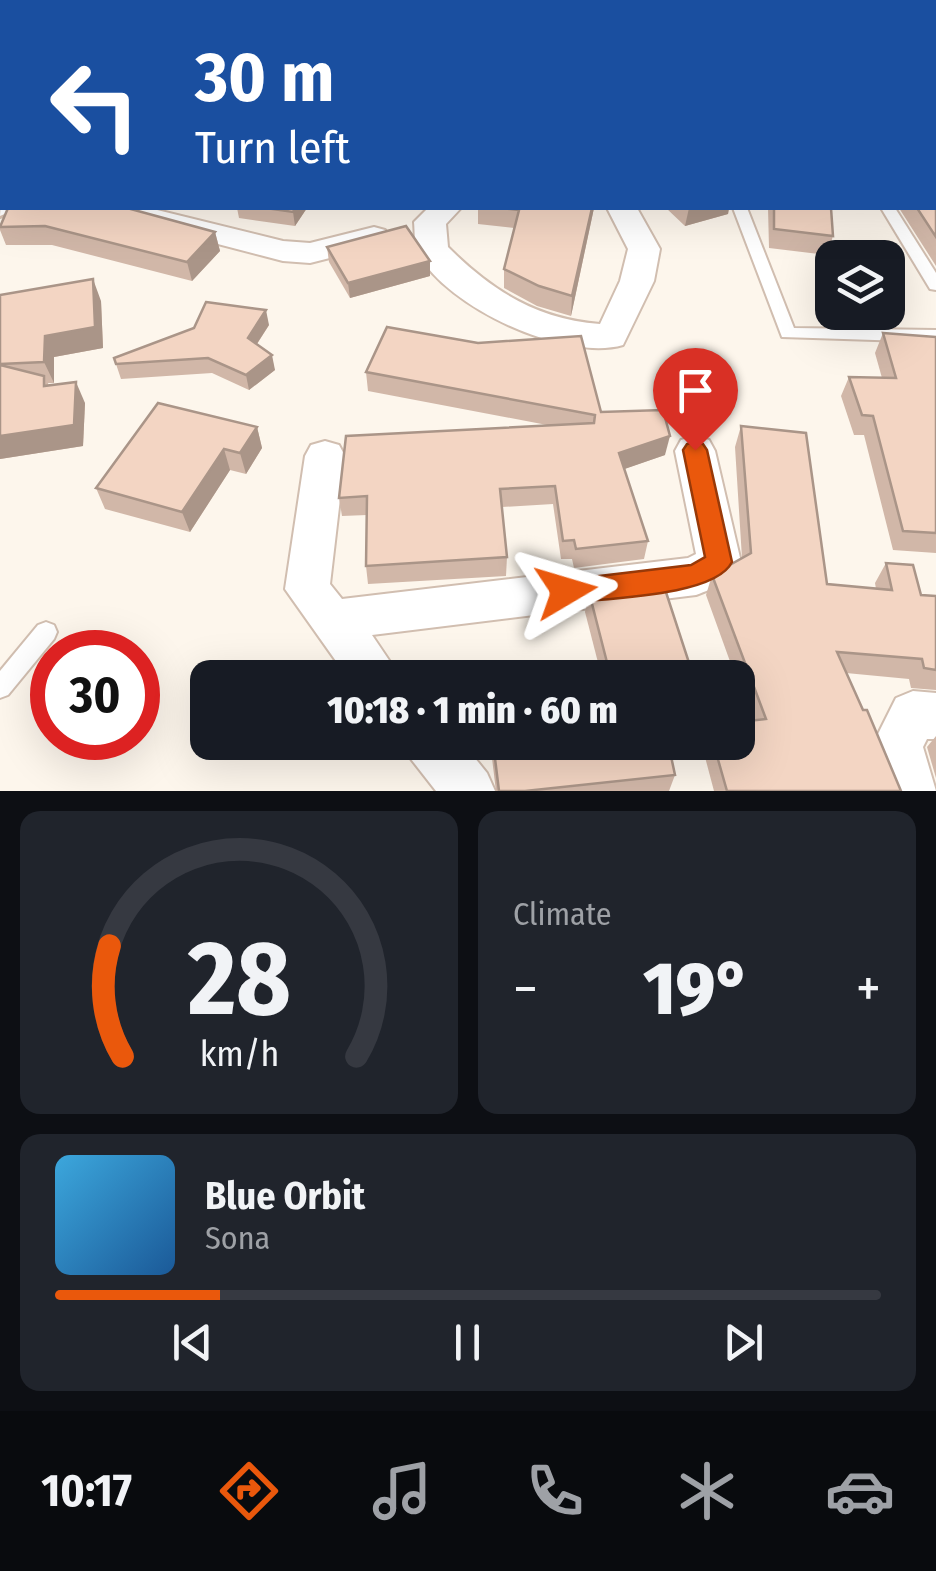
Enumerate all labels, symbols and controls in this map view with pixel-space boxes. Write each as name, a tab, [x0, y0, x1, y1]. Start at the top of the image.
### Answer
text: 30 m	[195, 36, 334, 120]
icon: left	[30, 40, 160, 170]
text: Turn left	[195, 121, 350, 175]
map controls	[815, 240, 905, 330]
button: layers	[815, 240, 905, 330]
pin	[653, 348, 738, 451]
icon: arrive	[668, 363, 723, 418]
position arrow	[514, 539, 618, 643]
speed limit sign: 30	[30, 630, 160, 760]
text: 10:18 · 1 min · 60 m	[327, 687, 618, 733]
text: Climate	[513, 895, 612, 933]
text: 28	[186, 917, 291, 1042]
text: 19°	[643, 944, 750, 1034]
text: −	[513, 956, 538, 1022]
text: +	[856, 956, 881, 1022]
text: km/h	[199, 1033, 279, 1075]
text: Blue Orbit	[205, 1173, 365, 1219]
text: Sona	[205, 1219, 270, 1257]
icon: previous	[165, 1315, 220, 1370]
icon: pause	[440, 1315, 495, 1370]
icon: next	[716, 1315, 771, 1370]
icon: directions	[214, 1456, 284, 1526]
icon: music	[367, 1456, 437, 1526]
icon: phone	[520, 1456, 590, 1526]
icon: climate	[672, 1456, 742, 1526]
icon: car	[825, 1456, 895, 1526]
text: 10:17	[41, 1464, 132, 1518]

